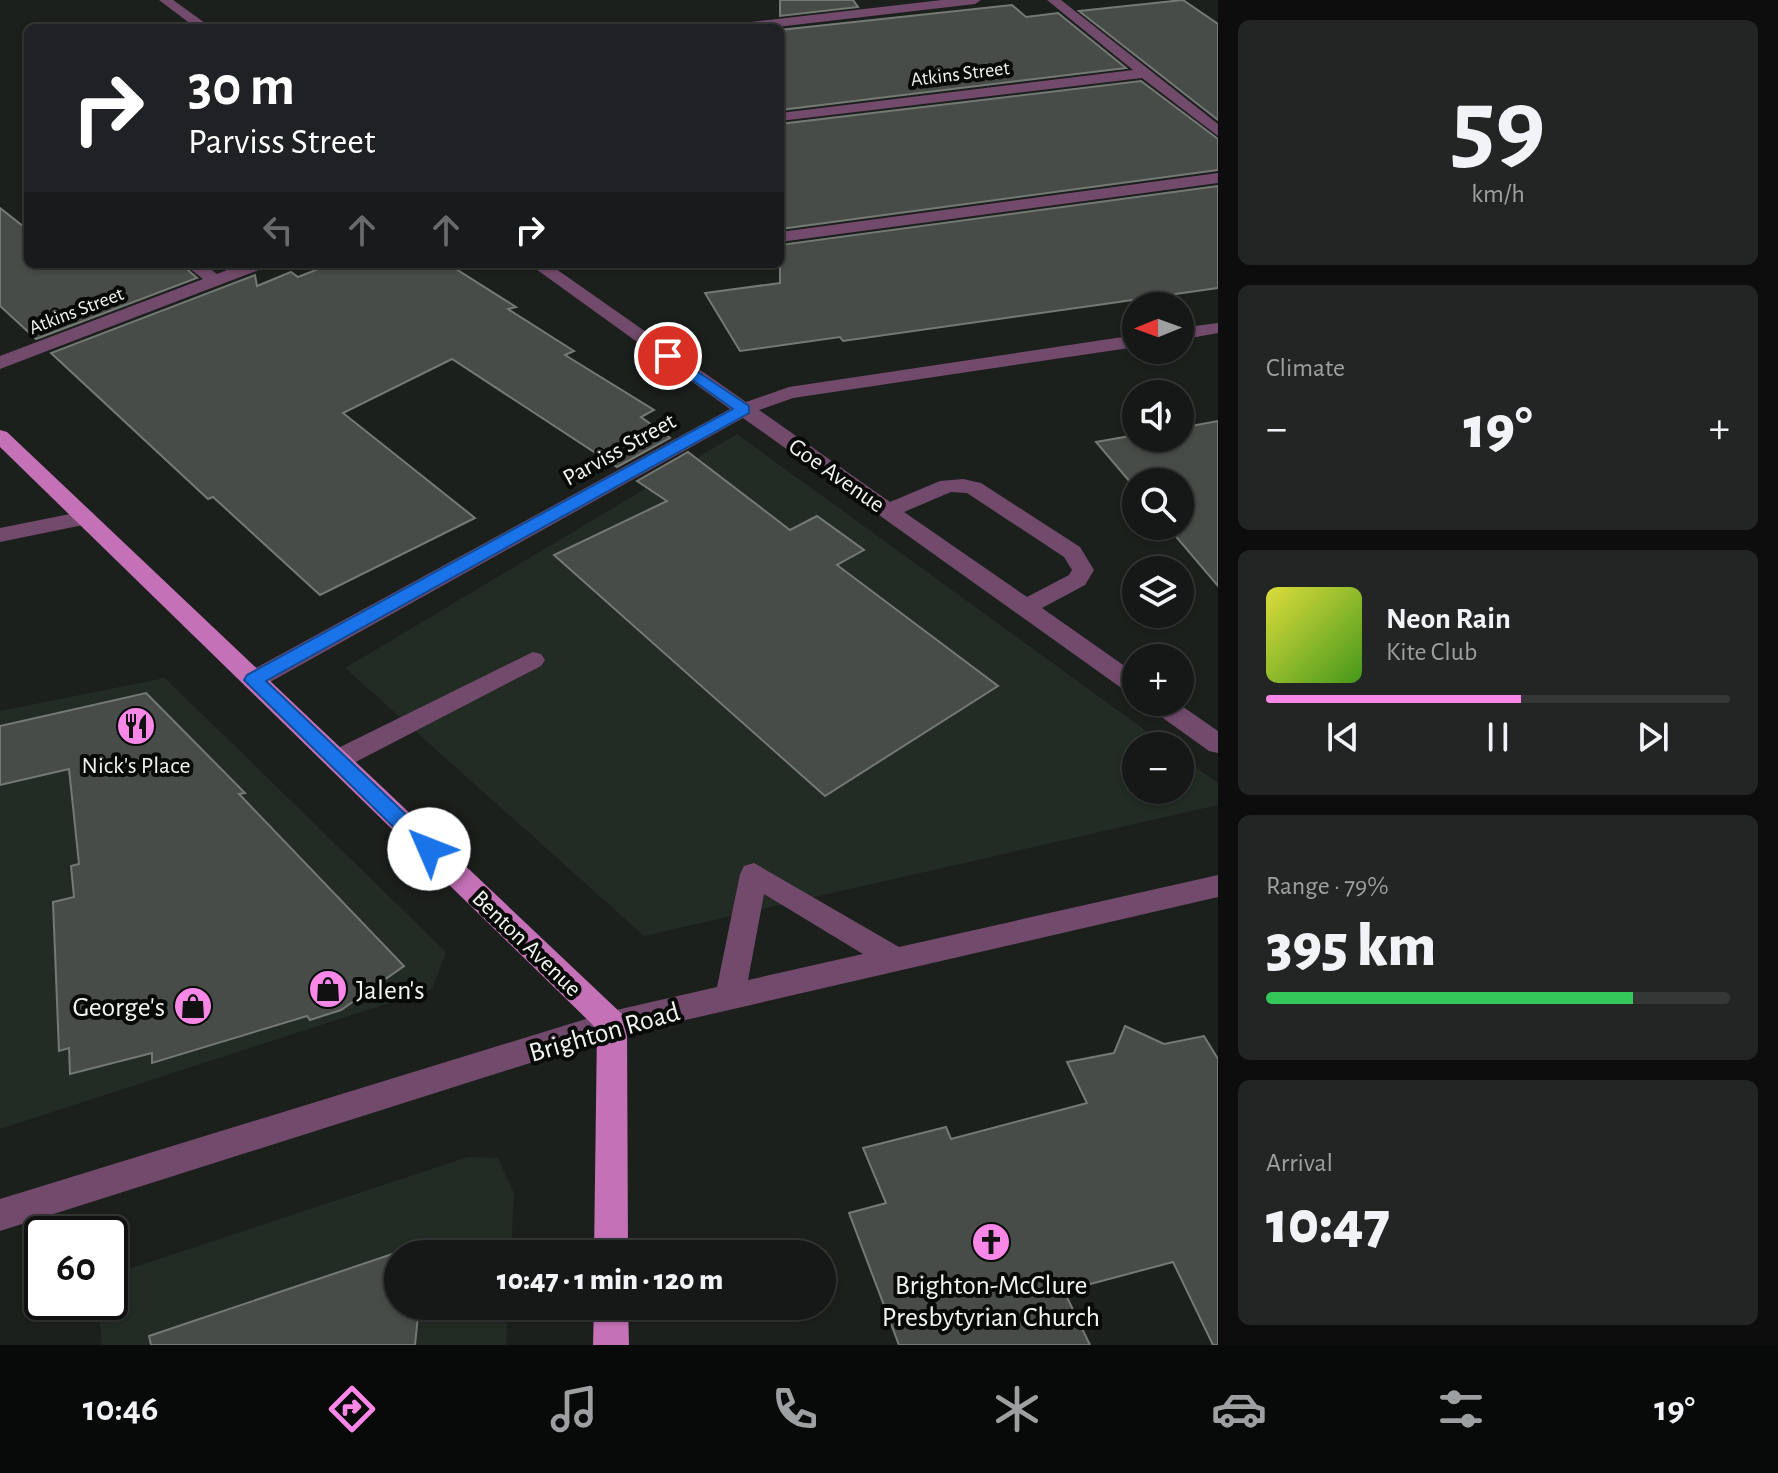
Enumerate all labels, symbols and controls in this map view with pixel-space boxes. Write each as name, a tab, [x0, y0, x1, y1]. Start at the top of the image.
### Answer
icon: right	[56, 56, 160, 160]
street label: Atkins Street	[909, 58, 1011, 90]
text: 30 m	[188, 59, 295, 115]
text: 59	[1450, 75, 1546, 179]
text: Parviss Street	[188, 124, 375, 160]
text: km/h	[1471, 181, 1525, 207]
icon: left	[256, 208, 300, 252]
icon: ahead	[340, 208, 384, 252]
icon: ahead	[424, 208, 468, 252]
icon: right	[508, 208, 552, 252]
street label: Atkins Street	[26, 284, 127, 338]
north arrow	[1122, 292, 1194, 364]
map controls	[1122, 292, 1194, 804]
pin	[634, 322, 702, 390]
icon: arrive	[646, 334, 690, 378]
text: Climate	[1266, 355, 1345, 381]
button: sound	[1122, 380, 1194, 452]
text: 19°	[1464, 399, 1532, 459]
text: −	[1266, 407, 1287, 451]
text: +	[1709, 407, 1730, 451]
street label: Parviss Street	[559, 409, 680, 491]
street label: Goe Avenue	[784, 434, 889, 517]
button: search	[1122, 468, 1194, 540]
button: layers	[1122, 556, 1194, 628]
text: Neon Rain	[1386, 604, 1511, 634]
text: Kite Club	[1386, 639, 1477, 665]
button: +	[1122, 644, 1194, 716]
restaurant icon: Nick's Place	[115, 705, 157, 747]
icon: previous	[1321, 715, 1365, 759]
icon: pause	[1476, 715, 1520, 759]
icon: next	[1631, 715, 1675, 759]
button: −	[1122, 732, 1194, 804]
place label: Nick's Place	[82, 754, 190, 778]
position arrow	[387, 807, 471, 891]
text: Range · 79%	[1266, 873, 1389, 899]
street label: Benton Avenue	[467, 886, 585, 1001]
text: 395 km	[1266, 917, 1436, 977]
shop icon: Jalen's	[307, 968, 349, 1010]
place label: Jalen's	[356, 977, 425, 1005]
shop icon: George's	[172, 985, 214, 1027]
place label: George's	[72, 994, 165, 1022]
street label: Brighton Road	[526, 998, 683, 1068]
text: Arrival	[1266, 1150, 1333, 1176]
text: 10:47	[1266, 1194, 1390, 1254]
speed limit sign: 60	[24, 1216, 128, 1320]
church icon: Brighton-McClure Presbytyrian Church	[970, 1221, 1012, 1263]
text: 10:47 · 1 min · 120 m	[497, 1265, 723, 1295]
place label: Brighton-McClure Presbytyrian Church	[882, 1272, 1100, 1332]
icon: directions	[324, 1381, 380, 1437]
icon: music	[546, 1381, 602, 1437]
icon: phone	[767, 1381, 823, 1437]
icon: climate	[989, 1381, 1045, 1437]
icon: car	[1211, 1381, 1267, 1437]
icon: filters	[1433, 1381, 1489, 1437]
text: 10:46	[83, 1391, 158, 1427]
text: 19°	[1654, 1391, 1695, 1427]

